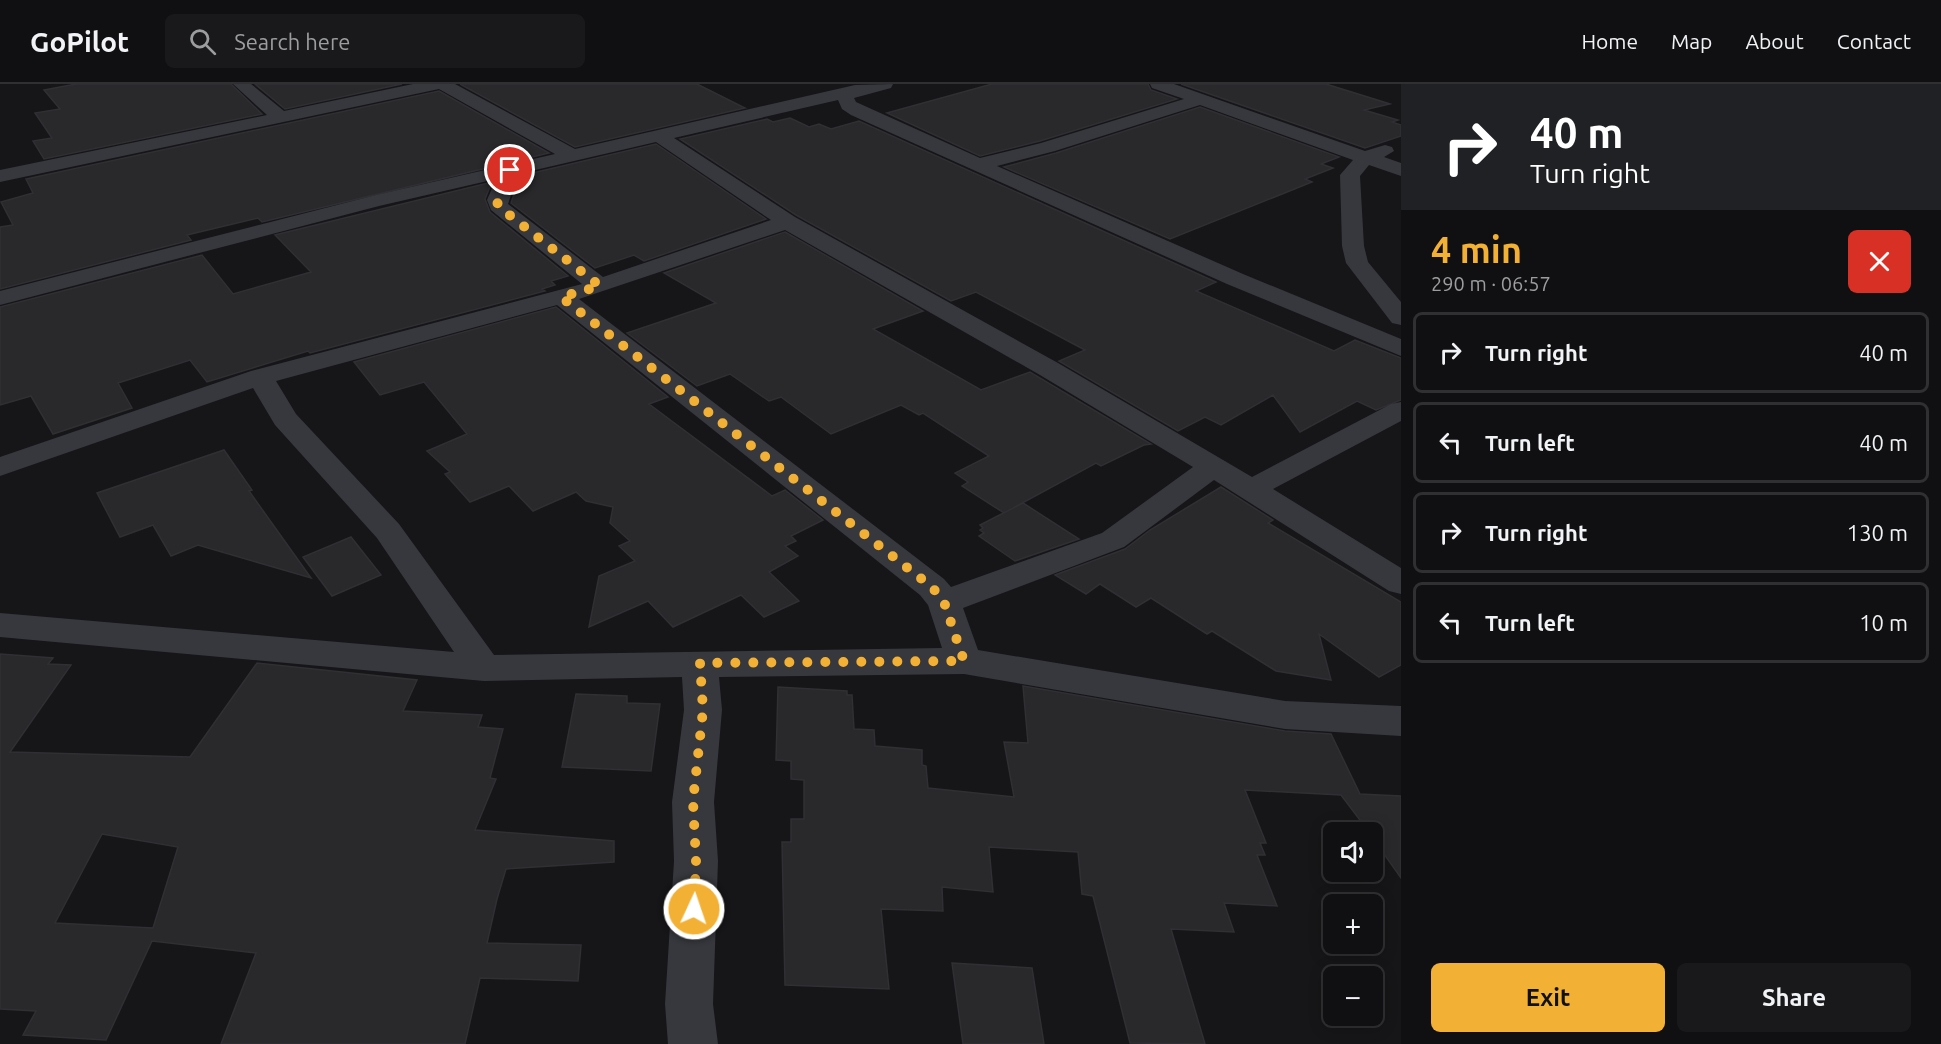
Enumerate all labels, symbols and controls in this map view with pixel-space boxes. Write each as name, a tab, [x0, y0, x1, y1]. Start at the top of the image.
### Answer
search box	[165, 14, 585, 68]
icon: search	[186, 25, 219, 58]
text: GoPilot	[30, 26, 129, 57]
text: Search here	[234, 29, 350, 54]
text: Home	[1581, 29, 1638, 53]
text: Map	[1671, 29, 1712, 53]
text: About	[1745, 29, 1804, 53]
text: Contact	[1837, 29, 1911, 53]
icon: right	[1431, 108, 1509, 186]
text: 40 m	[1530, 109, 1624, 156]
pin	[484, 144, 535, 195]
icon: arrive	[493, 153, 526, 186]
text: Turn right	[1530, 158, 1650, 188]
text: 4 min	[1431, 229, 1522, 270]
button: close	[1848, 230, 1911, 293]
text: 290 m · 06:57	[1431, 272, 1551, 295]
icon: right	[1434, 336, 1467, 369]
text: Turn right	[1485, 340, 1587, 365]
text: 40 m	[1859, 340, 1908, 365]
icon: left	[1434, 426, 1467, 459]
text: Turn left	[1485, 430, 1575, 455]
text: 40 m	[1859, 430, 1908, 455]
icon: right	[1434, 516, 1467, 549]
text: Turn right	[1485, 520, 1587, 545]
text: 130 m	[1847, 520, 1908, 545]
icon: left	[1434, 606, 1467, 639]
text: Turn left	[1485, 610, 1575, 635]
text: 10 m	[1859, 610, 1908, 635]
map controls	[1323, 822, 1383, 1026]
button: sound	[1323, 822, 1383, 882]
position arrow	[662, 877, 726, 941]
button: +	[1323, 894, 1383, 954]
button: Exit	[1431, 963, 1665, 1032]
button: Share	[1677, 963, 1911, 1032]
button: −	[1323, 966, 1383, 1026]

